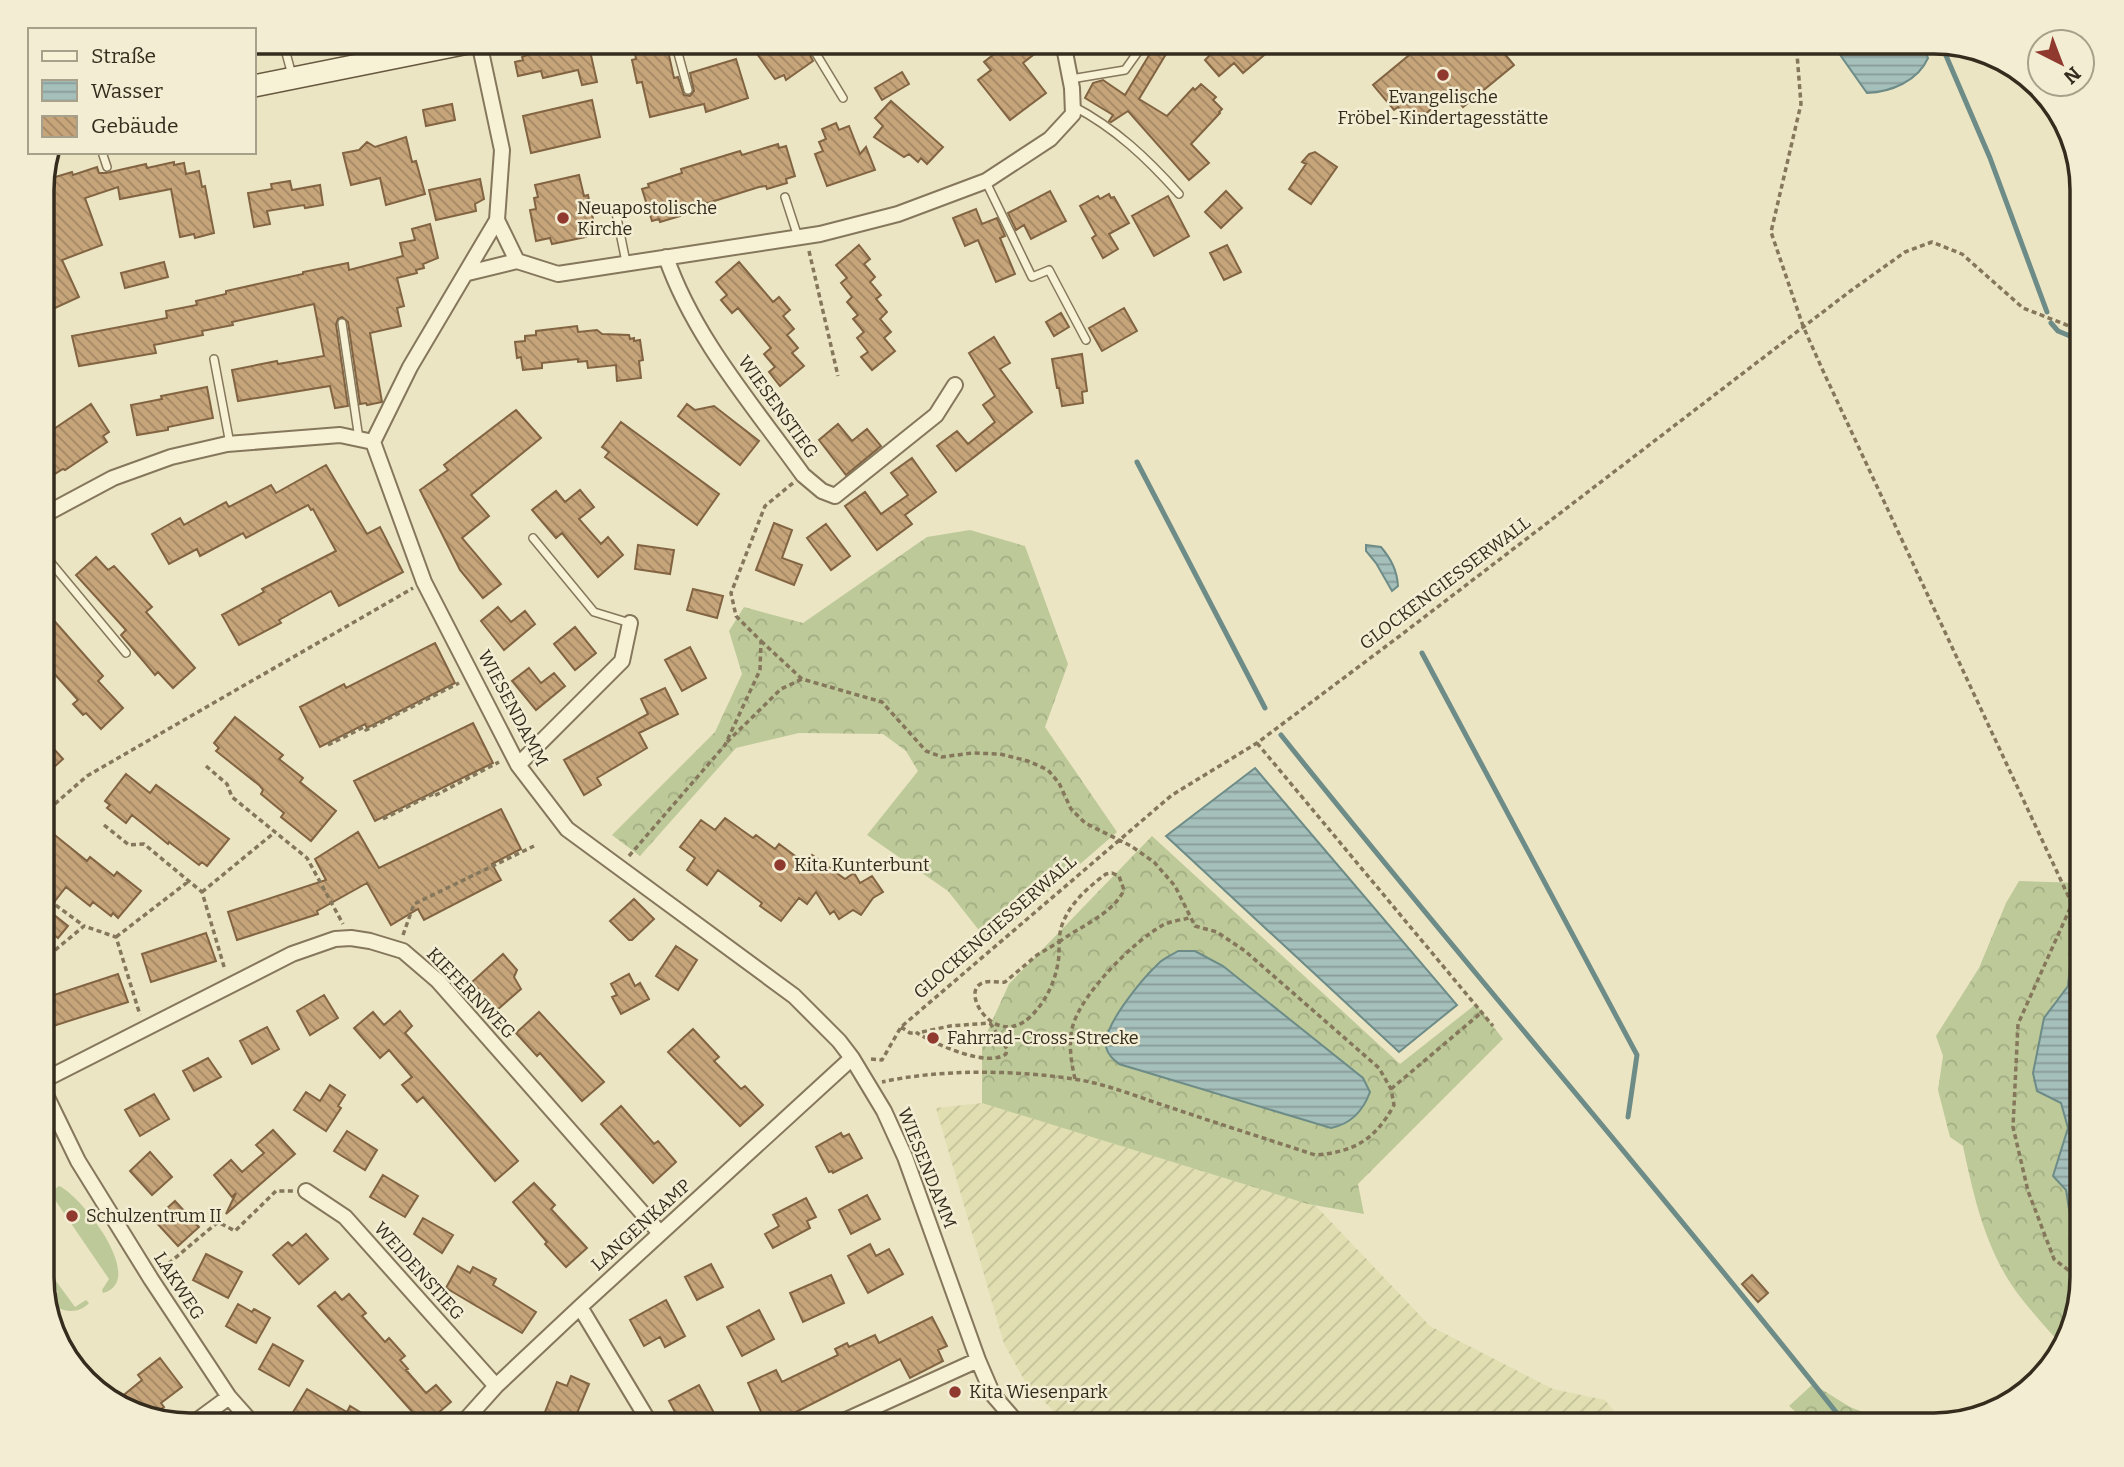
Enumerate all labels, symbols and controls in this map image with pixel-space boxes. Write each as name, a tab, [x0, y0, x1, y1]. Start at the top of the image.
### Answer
legend	[28, 28, 256, 154]
north arrow	[2026, 28, 2096, 98]
text: Straße	[91, 43, 156, 69]
text: N	[2059, 62, 2085, 89]
marker: Evangelische Fröbel-Kindertagesstätte	[1435, 67, 1451, 83]
text: Wasser	[91, 78, 163, 104]
place label: Evangelische Fröbel-Kindertagesstätte	[1338, 86, 1548, 129]
text: Gebäude	[91, 113, 179, 139]
place label: Neuapostolische Kirche	[577, 197, 717, 240]
marker: Neuapostolische Kirche	[555, 210, 571, 226]
street label: WIESENSTIEG	[733, 351, 823, 463]
street label: GLOCKENGIESSERWALL	[1355, 512, 1535, 654]
street label: WIESENDAMM	[473, 646, 553, 770]
street label: GLOCKENGIESSERWALL	[909, 850, 1081, 1004]
place label: Kita Kunterbunt	[794, 854, 930, 876]
marker: Kita Kunterbunt	[772, 857, 788, 873]
street label: KIEFERNWEG	[422, 943, 520, 1043]
place label: Fahrrad-Cross-Strecke	[947, 1027, 1139, 1049]
marker: Fahrrad-Cross-Strecke	[925, 1030, 941, 1046]
street label: WIESENDAMM	[893, 1104, 961, 1232]
street label: LANGENKAMP	[587, 1174, 696, 1275]
place label: Schulzentrum II	[86, 1205, 222, 1227]
marker: Schulzentrum II	[64, 1208, 80, 1224]
street label: WEIDENSTIEG	[369, 1217, 469, 1325]
street label: LAKWEG	[149, 1248, 209, 1324]
place label: Kita Wiesenpark	[969, 1381, 1108, 1403]
marker: Kita Wiesenpark	[947, 1384, 963, 1400]

